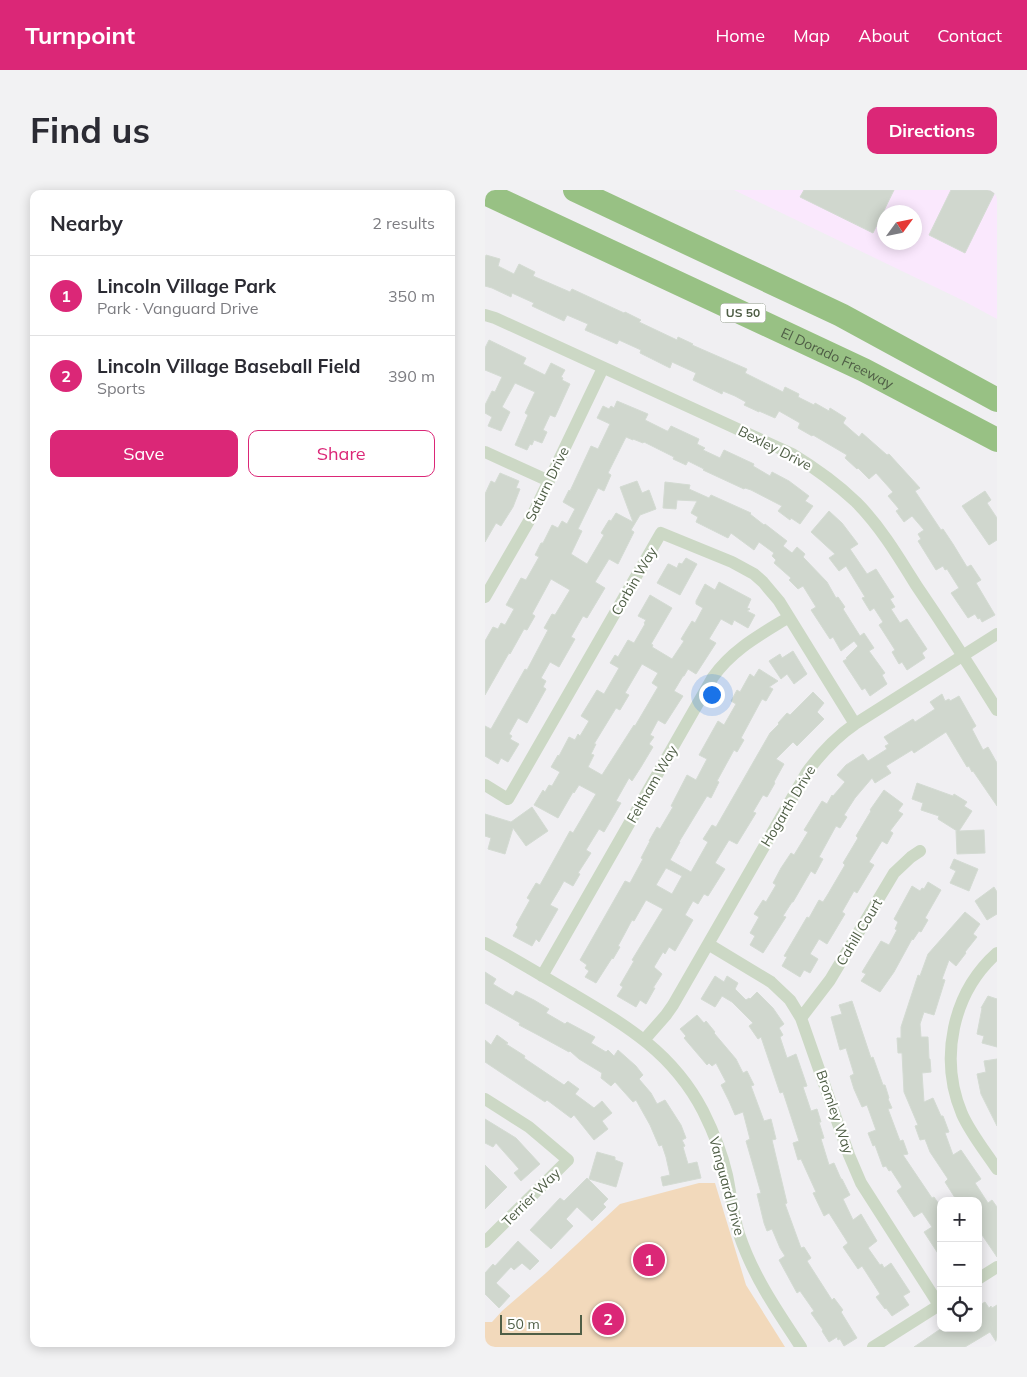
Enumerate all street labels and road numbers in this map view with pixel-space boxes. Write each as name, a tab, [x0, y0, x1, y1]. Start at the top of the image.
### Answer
road number: US 50	[721, 304, 765, 322]
street label: El Dorado Freeway	[778, 323, 897, 393]
street label: Bexley Drive	[735, 422, 815, 474]
street label: Saturn Drive	[521, 444, 573, 524]
street label: Corbin Way	[607, 543, 661, 619]
street label: Feltham Way	[623, 742, 682, 826]
street label: Hogarth Drive	[757, 762, 819, 850]
street label: Cahill Court	[832, 895, 886, 969]
street label: Bromley Way	[812, 1068, 858, 1157]
street label: Vanguard Drive	[705, 1135, 749, 1237]
street label: Terrier Way	[498, 1164, 564, 1230]

